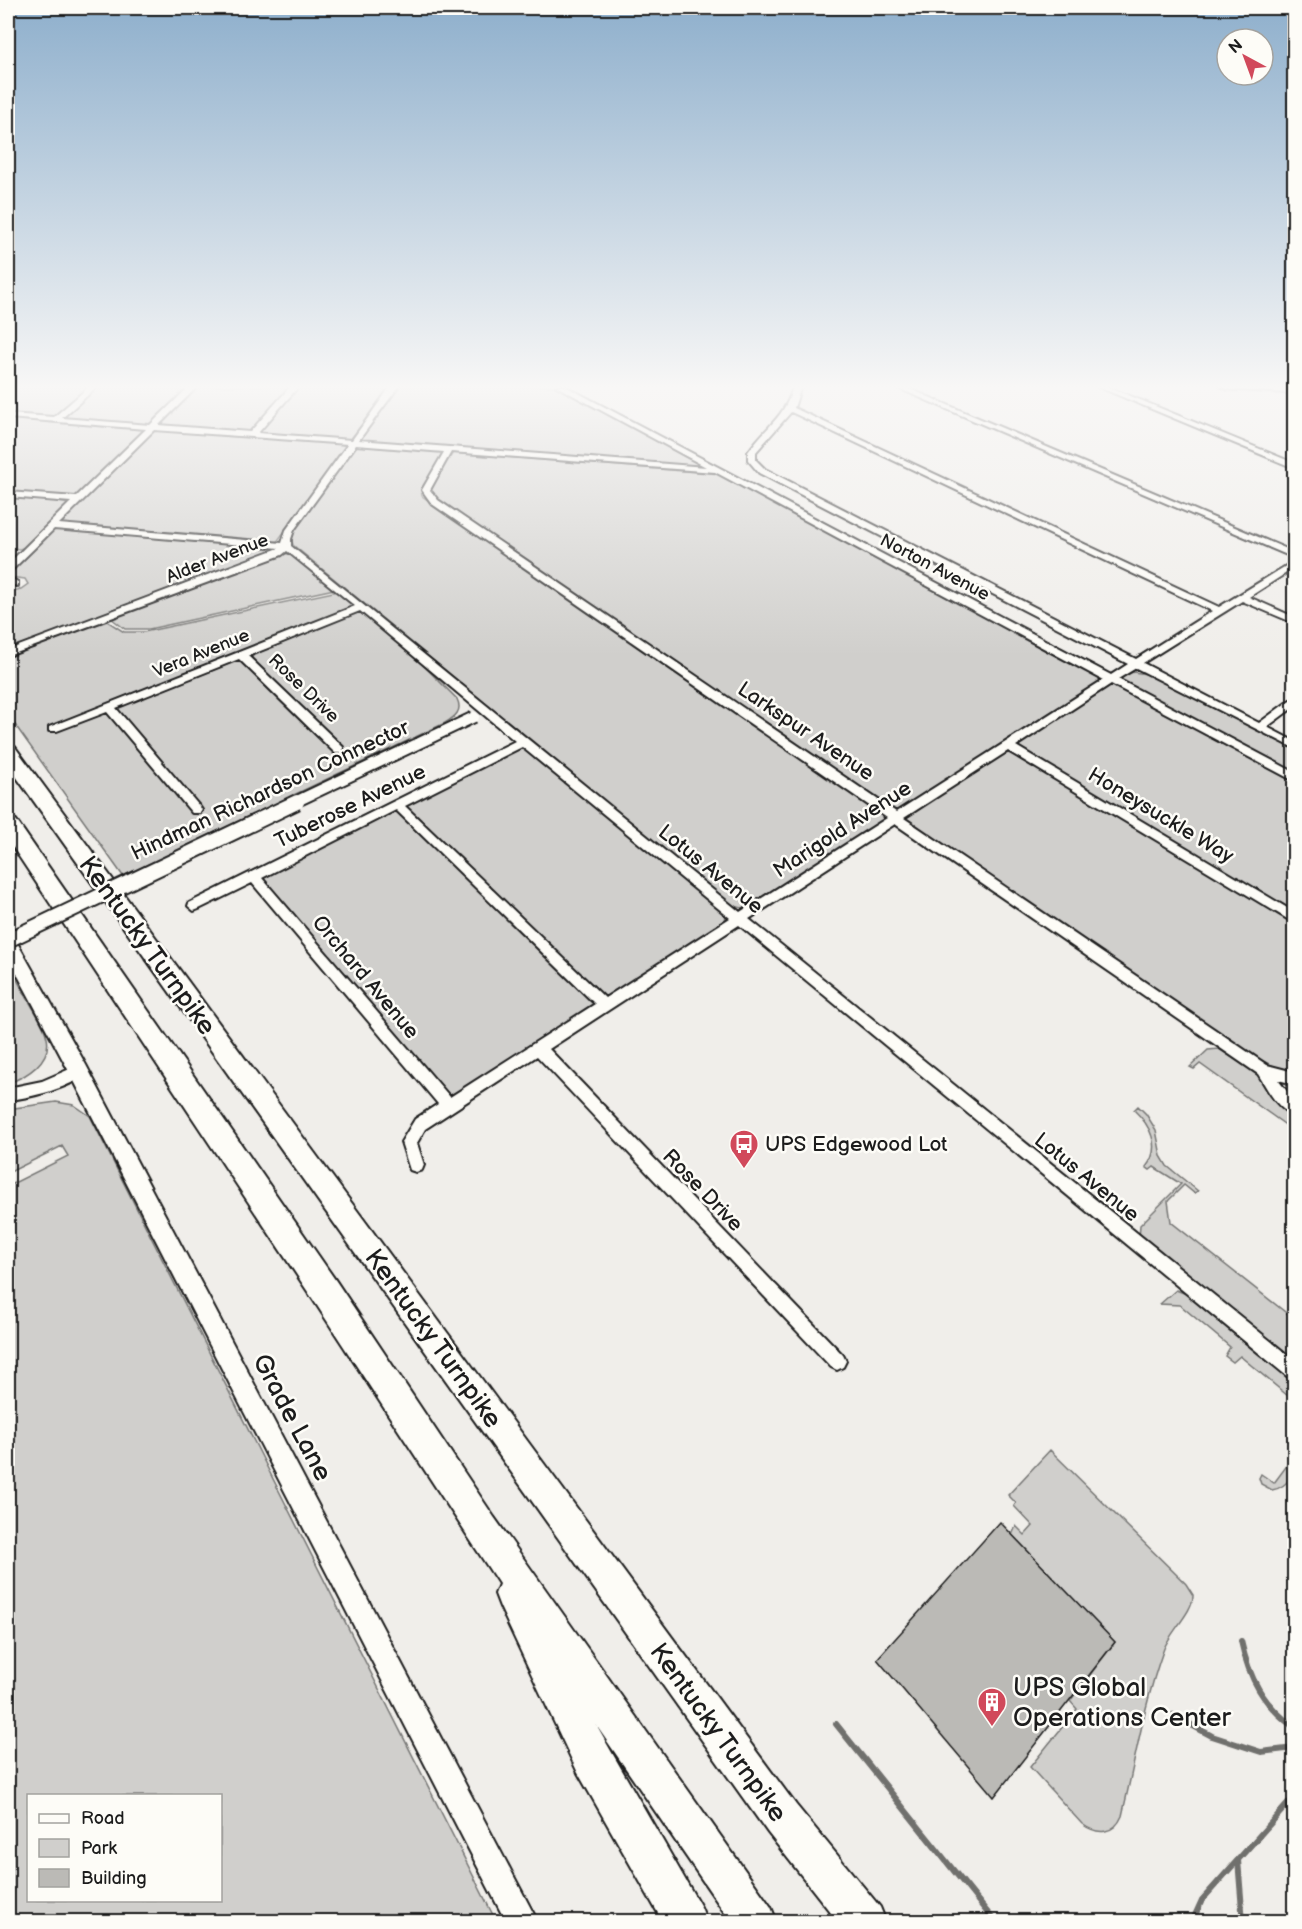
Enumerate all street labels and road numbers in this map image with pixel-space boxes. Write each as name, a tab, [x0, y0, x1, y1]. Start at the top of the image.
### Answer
street label: Alder Avenue	[163, 529, 271, 588]
street label: Norton Avenue	[876, 530, 993, 605]
street label: Vera Avenue	[150, 625, 253, 682]
street label: Rose Drive	[264, 650, 343, 727]
street label: Larkspur Avenue	[733, 677, 879, 786]
street label: Hindman Richardson Connector	[127, 715, 414, 866]
street label: Tuberose Avenue	[271, 759, 430, 854]
street label: Honeysuckle Way	[1083, 762, 1238, 869]
street label: Marigold Avenue	[769, 776, 916, 883]
street label: Lotus Avenue	[653, 819, 768, 919]
street label: Kentucky Turnpike	[72, 850, 222, 1041]
street label: Orchard Avenue	[307, 911, 424, 1044]
street label: Lotus Avenue	[1029, 1127, 1144, 1227]
street label: Rose Drive	[657, 1144, 748, 1237]
street label: Kentucky Turnpike	[358, 1243, 508, 1434]
street label: Grade Lane	[245, 1349, 338, 1487]
street label: Kentucky Turnpike	[643, 1637, 793, 1828]

